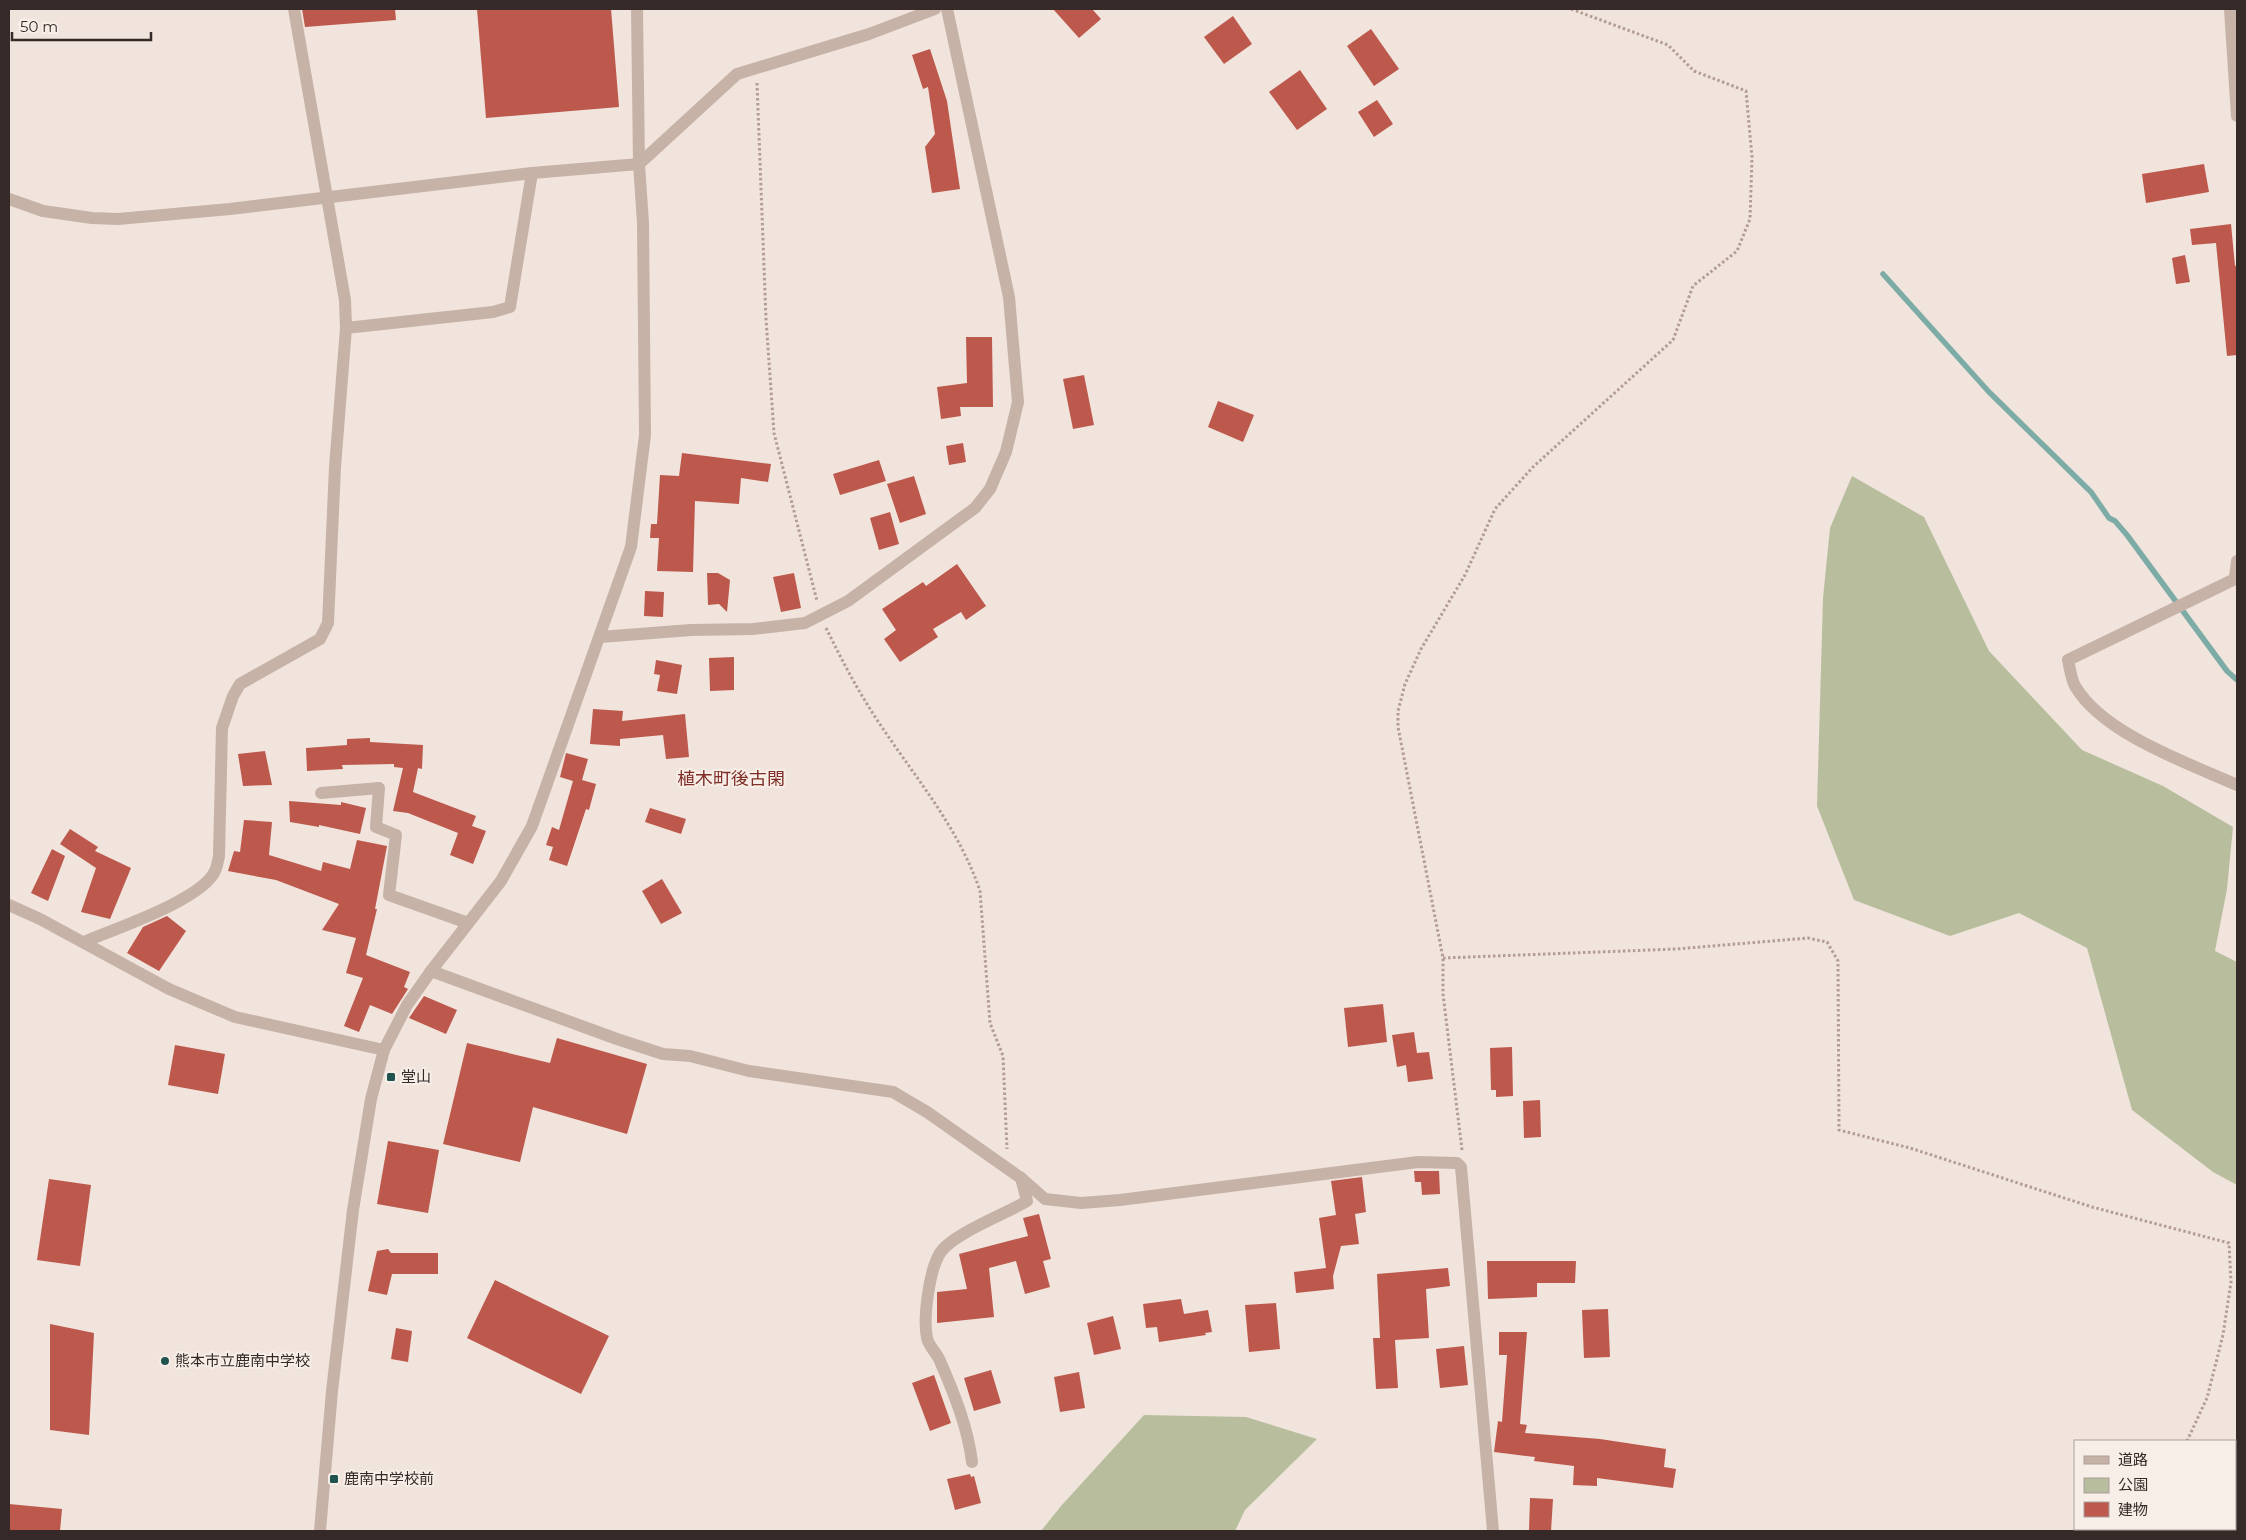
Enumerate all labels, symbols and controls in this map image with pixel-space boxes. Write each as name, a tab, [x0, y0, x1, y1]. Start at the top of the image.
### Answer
scale bar	[12, 10, 151, 42]
text: 50 m	[20, 17, 58, 36]
district label: 植木町後古閑	[677, 768, 785, 790]
place label: 堂山	[401, 1067, 431, 1086]
marker: 堂山	[385, 1071, 397, 1083]
place label: 熊本市立鹿南中学校	[175, 1351, 310, 1370]
marker: 熊本市立鹿南中学校	[159, 1355, 171, 1367]
legend	[2074, 1440, 2236, 1530]
text: 道路	[2118, 1450, 2148, 1469]
place label: 鹿南中学校前	[344, 1469, 434, 1488]
marker: 鹿南中学校前	[328, 1473, 340, 1485]
text: 公園	[2118, 1475, 2148, 1494]
text: 建物	[2118, 1500, 2148, 1519]

